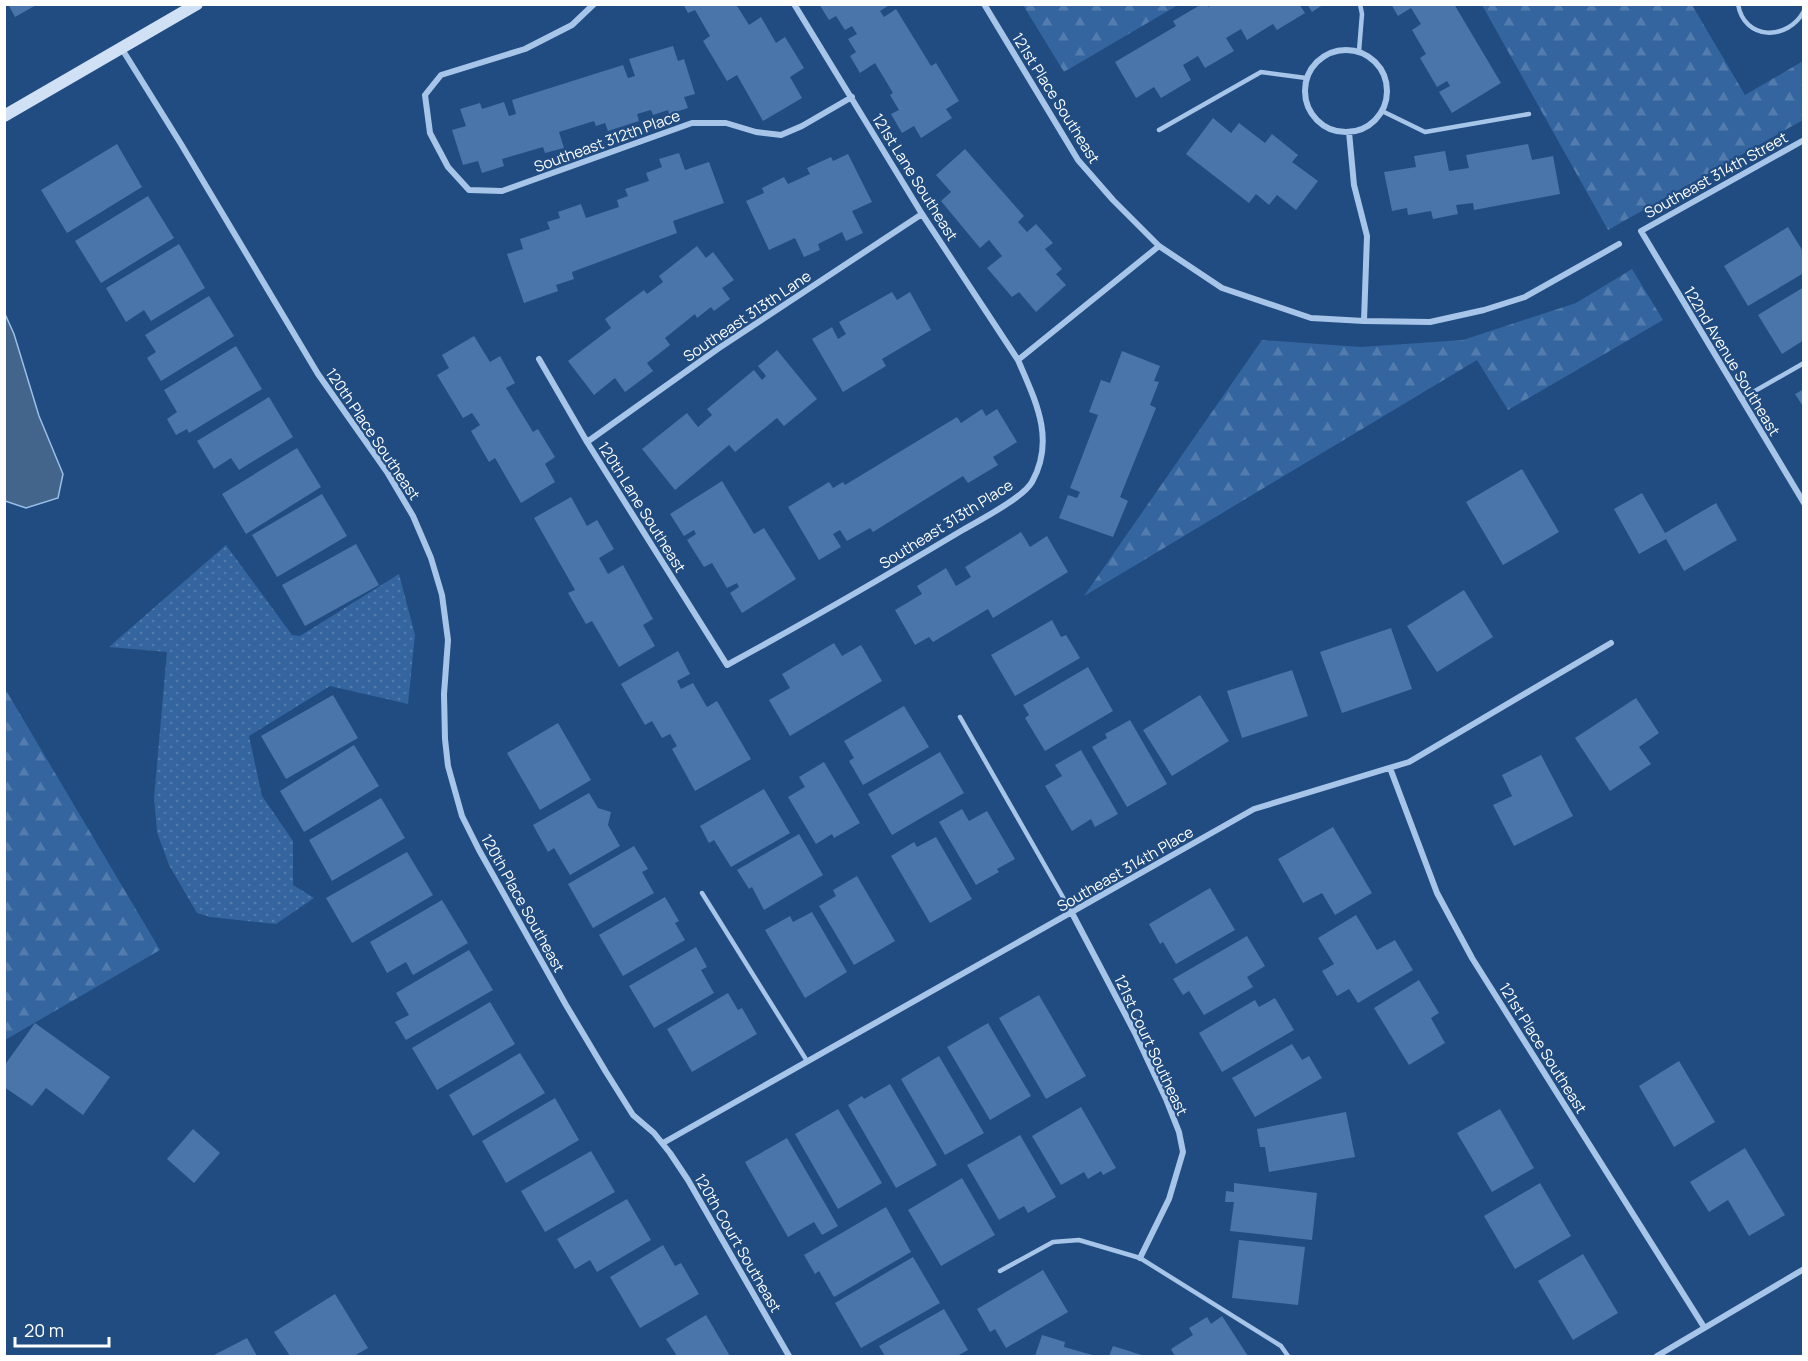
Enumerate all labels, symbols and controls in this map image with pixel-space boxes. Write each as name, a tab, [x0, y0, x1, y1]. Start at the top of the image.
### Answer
street label: 121st Place Southeast	[1007, 29, 1105, 167]
street label: Southeast 312th Place	[531, 105, 683, 177]
street label: 121st Lane Southeast	[867, 109, 963, 245]
street label: Southeast 314th Street	[1641, 127, 1791, 223]
street label: Southeast 313th Lane	[679, 265, 815, 367]
street label: 122nd Avenue Southeast	[1679, 282, 1785, 440]
street label: 120th Place Southeast	[321, 364, 425, 504]
street label: 120th Lane Southeast	[593, 437, 691, 577]
street label: Southeast 313th Place	[875, 474, 1017, 574]
street label: Southeast 314th Place	[1053, 821, 1197, 917]
street label: 120th Place Southeast	[476, 830, 570, 976]
street label: 121st Court Southeast	[1109, 971, 1193, 1119]
street label: 121st Place Southeast	[1494, 979, 1592, 1117]
street label: 120th Court Southeast	[690, 1170, 786, 1316]
scale bar	[15, 1310, 110, 1348]
text: 20 m	[24, 1318, 64, 1342]

